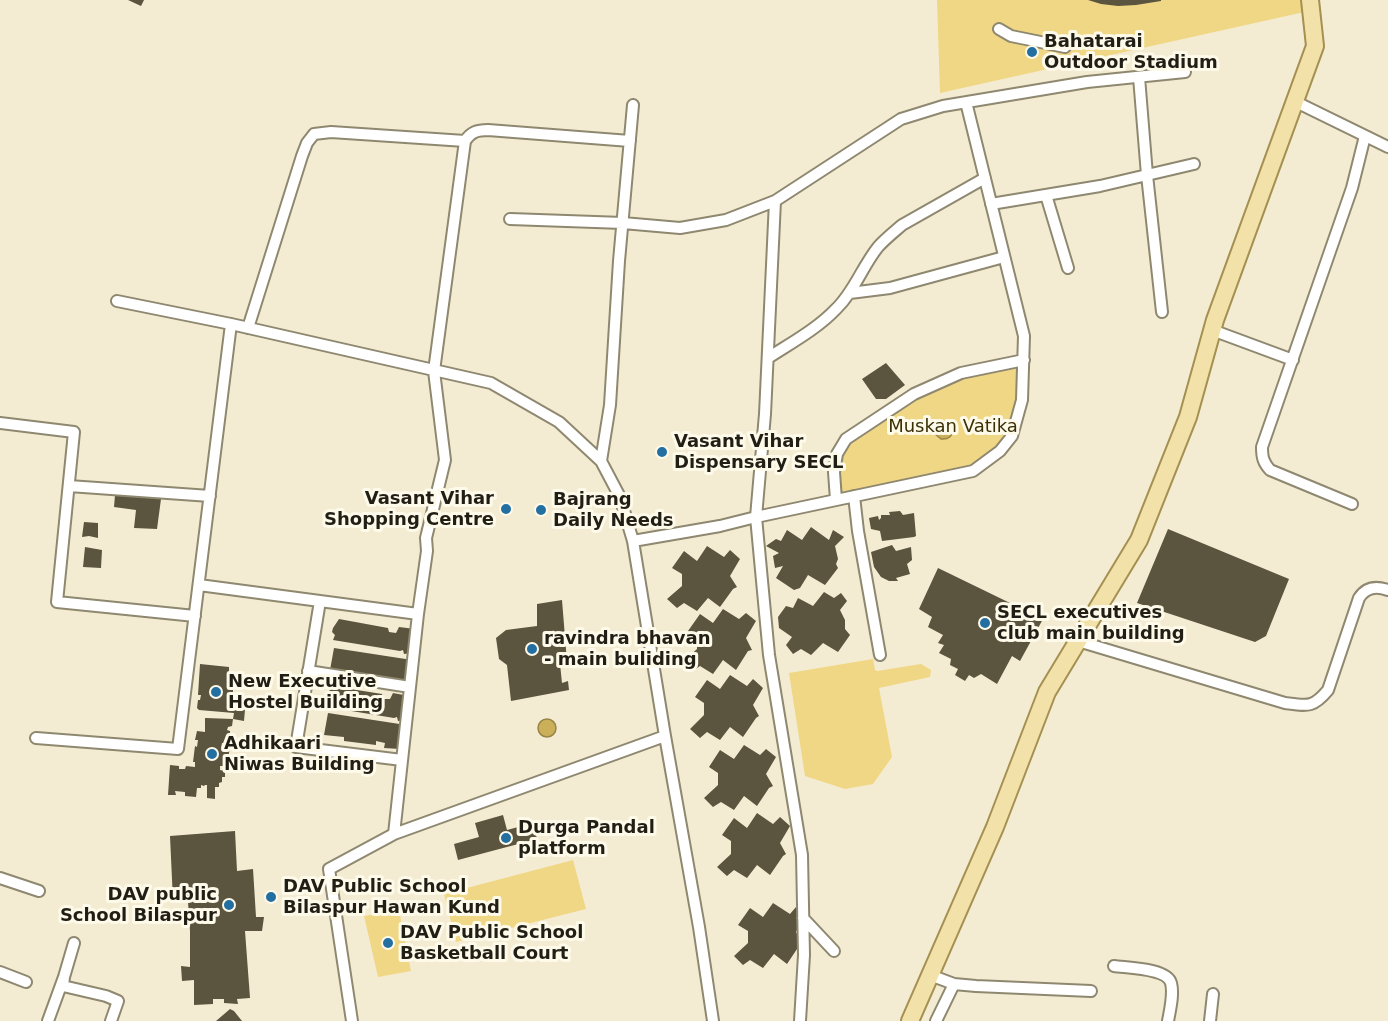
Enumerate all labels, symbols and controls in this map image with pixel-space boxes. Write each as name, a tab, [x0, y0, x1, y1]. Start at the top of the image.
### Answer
place label: Bahatarai Outdoor Stadium	[1044, 31, 1218, 74]
marker: Bahatarai Outdoor Stadium	[1025, 45, 1039, 59]
park label: Muskan Vatika	[888, 416, 1018, 438]
place label: Vasant Vihar Dispensary SECL	[674, 431, 843, 474]
marker: Vasant Vihar Dispensary SECL	[655, 445, 669, 459]
place label: Vasant Vihar Shopping Centre	[324, 488, 494, 530]
place label: Bajrang Daily Needs	[553, 489, 674, 532]
marker: Vasant Vihar Shopping Centre	[499, 502, 513, 516]
marker: Bajrang Daily Needs	[534, 503, 548, 517]
place label: SECL executives club main building	[997, 602, 1185, 644]
marker: SECL executives club main building	[978, 616, 992, 630]
place label: ravindra bhavan - main buliding	[544, 628, 710, 670]
marker: ravindra bhavan - main buliding	[525, 642, 539, 656]
place label: New Executive Hostel Building	[228, 671, 383, 714]
marker: New Executive Hostel Building	[209, 685, 223, 699]
place label: Adhikaari Niwas Building	[224, 733, 375, 776]
marker: Adhikaari Niwas Building	[205, 747, 219, 761]
place label: Durga Pandal platform	[518, 817, 655, 860]
marker: Durga Pandal platform	[499, 831, 513, 845]
place label: DAV Public School Bilaspur Hawan Kund	[283, 876, 500, 918]
place label: DAV public School Bilaspur	[60, 884, 217, 926]
marker: DAV Public School Bilaspur Hawan Kund	[264, 890, 278, 904]
marker: DAV public School Bilaspur	[222, 898, 236, 912]
place label: DAV Public School Basketball Court	[400, 922, 583, 964]
marker: DAV Public School Basketball Court	[381, 936, 395, 950]

